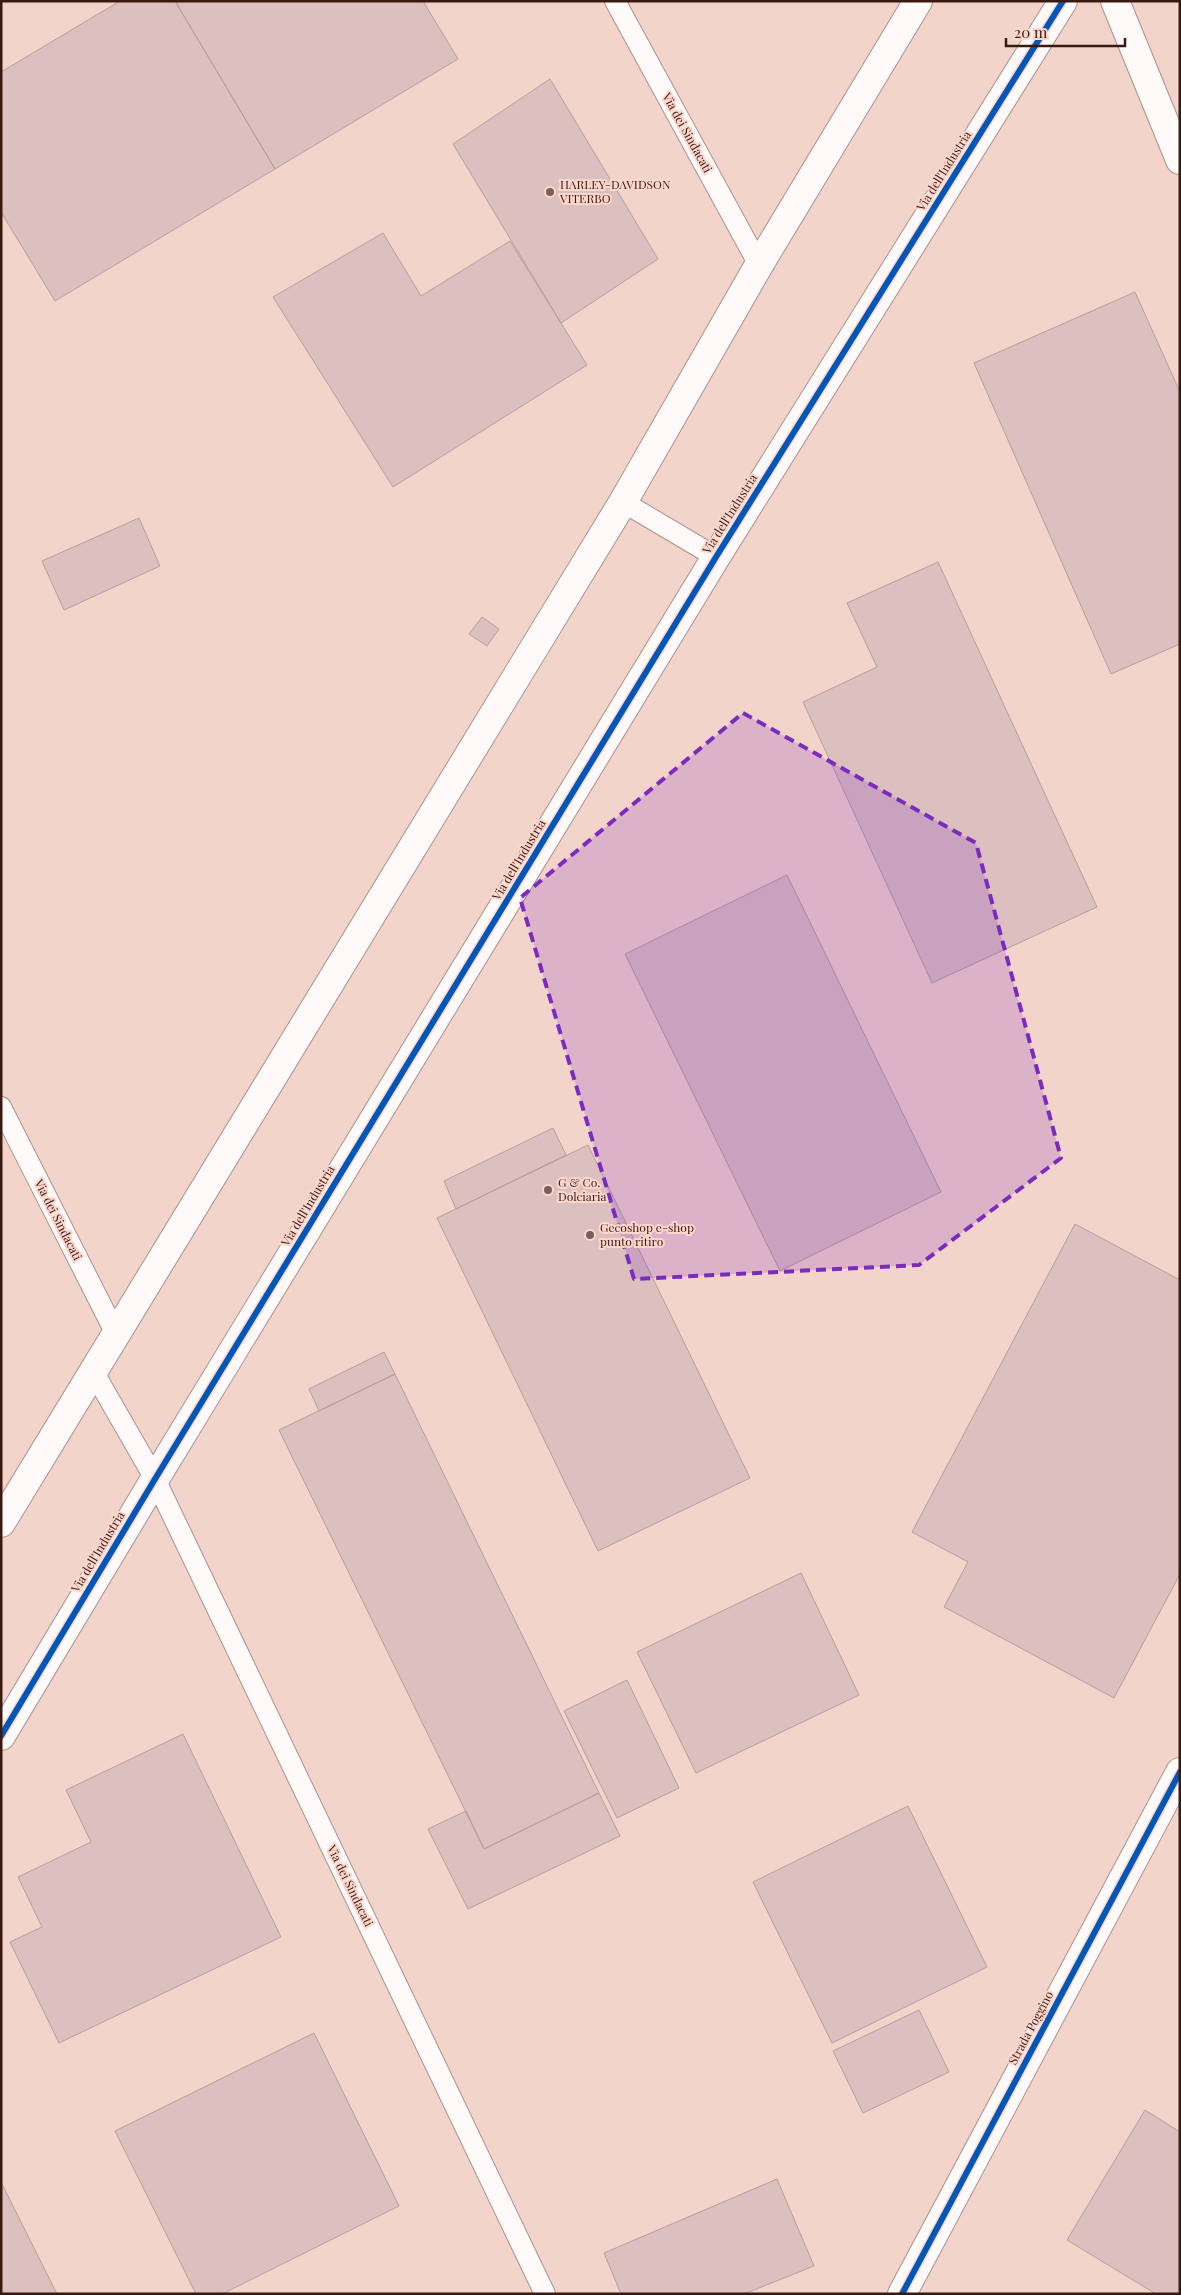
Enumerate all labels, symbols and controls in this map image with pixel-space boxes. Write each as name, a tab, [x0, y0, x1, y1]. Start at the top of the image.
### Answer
scale bar	[1006, 15, 1125, 47]
text: 20 m	[1014, 22, 1048, 42]
street label: Via dei Sindacati	[659, 89, 717, 176]
street label: Via dell'Industria	[912, 127, 974, 214]
place label: HARLEY-DAVIDSON VITERBO	[559, 176, 671, 206]
marker: HARLEY-DAVIDSON VITERBO	[544, 186, 556, 198]
street label: Via dell'Industria	[698, 470, 760, 557]
street label: Via dell'Industria	[487, 816, 549, 904]
street label: Via dell'Industria	[276, 1162, 338, 1250]
place label: G & Co. Dolciaria	[558, 1174, 607, 1204]
street label: Via dei Sindacati	[31, 1175, 86, 1263]
marker: G & Co. Dolciaria	[542, 1184, 554, 1196]
place label: Gecoshop e-shop punto ritiro	[600, 1219, 694, 1249]
marker: Gecoshop e-shop punto ritiro	[584, 1229, 596, 1241]
street label: Via dell'Industria	[66, 1508, 128, 1596]
street label: Via dei Sindacati	[324, 1841, 378, 1929]
street label: Strada Poggino	[1004, 1988, 1056, 2067]

